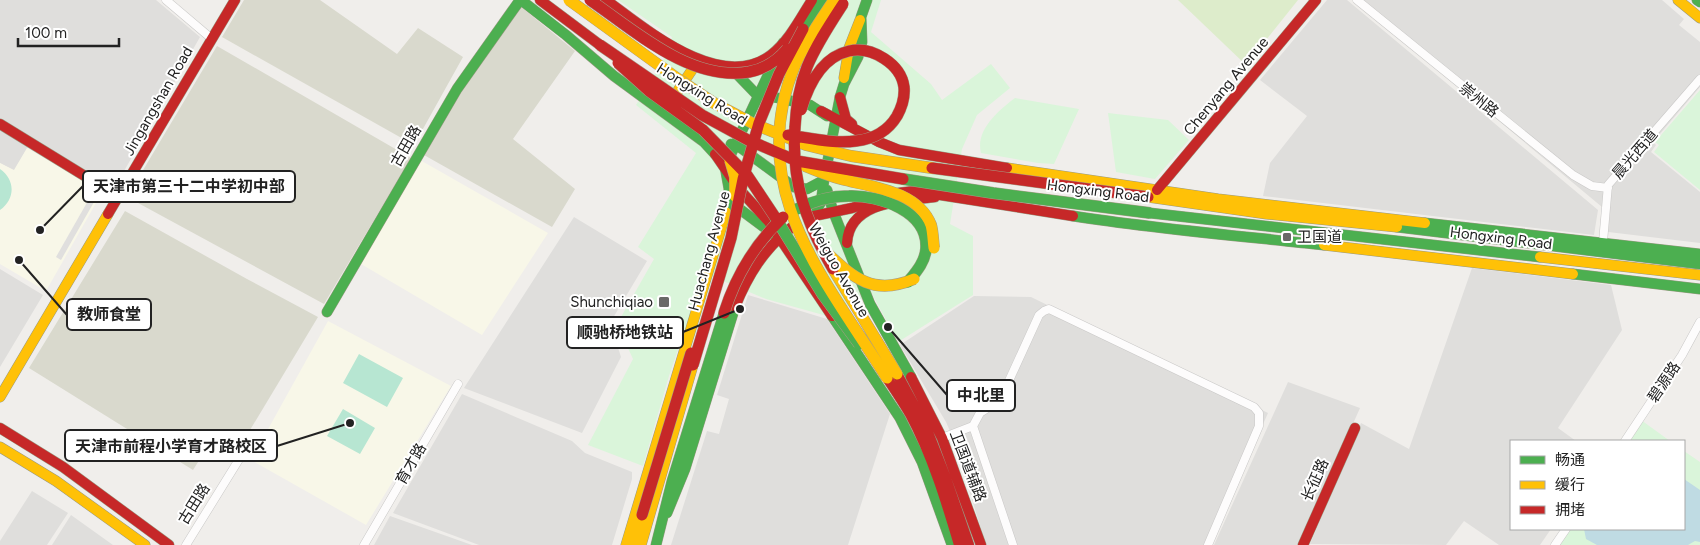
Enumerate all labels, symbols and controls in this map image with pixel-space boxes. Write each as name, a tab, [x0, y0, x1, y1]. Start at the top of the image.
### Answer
scale bar	[18, 15, 119, 47]
text: 100 m	[25, 24, 67, 42]
street label: Chenyang Avenue	[1180, 33, 1272, 139]
street label: Jingangshan Road	[119, 43, 197, 159]
street label: Hongxing Road	[653, 59, 751, 129]
street label: 崇州路	[1456, 79, 1502, 121]
street label: 古田路	[387, 122, 425, 170]
street label: 晨光西道	[1609, 125, 1661, 183]
callout: 天津市第三十二中学初中部	[83, 171, 295, 202]
street label: Hongxing Road	[1046, 176, 1150, 206]
text: 天津市第三十二中学初中部	[93, 177, 285, 196]
street label: Huachang Avenue	[684, 189, 734, 313]
street label: Weiguo Avenue	[805, 220, 873, 320]
street label: Hongxing Road	[1449, 223, 1553, 253]
place label: 卫国道	[1297, 228, 1342, 246]
marker: 卫国道	[1281, 231, 1293, 243]
place label: Shunchiqiao	[570, 293, 653, 311]
marker: Shunchiqiao	[657, 295, 671, 309]
callout: 教师食堂	[67, 299, 151, 330]
text: 教师食堂	[77, 305, 141, 324]
callout: 顺驰桥地铁站	[567, 317, 683, 348]
text: 顺驰桥地铁站	[577, 323, 673, 342]
street label: 碧源路	[1644, 358, 1684, 406]
callout: 中北里	[947, 380, 1015, 411]
text: 中北里	[957, 386, 1005, 405]
street label: 卫国道辅路	[946, 428, 990, 504]
callout: 天津市前程小学育才路校区	[65, 430, 277, 461]
text: 天津市前程小学育才路校区	[75, 437, 267, 456]
street label: 育才路	[392, 440, 430, 488]
legend	[1510, 440, 1685, 530]
text: 畅通	[1555, 451, 1585, 469]
street label: 长征路	[1298, 456, 1332, 504]
text: 缓行	[1555, 476, 1585, 494]
street label: 古田路	[174, 480, 214, 528]
text: 拥堵	[1555, 501, 1585, 519]

